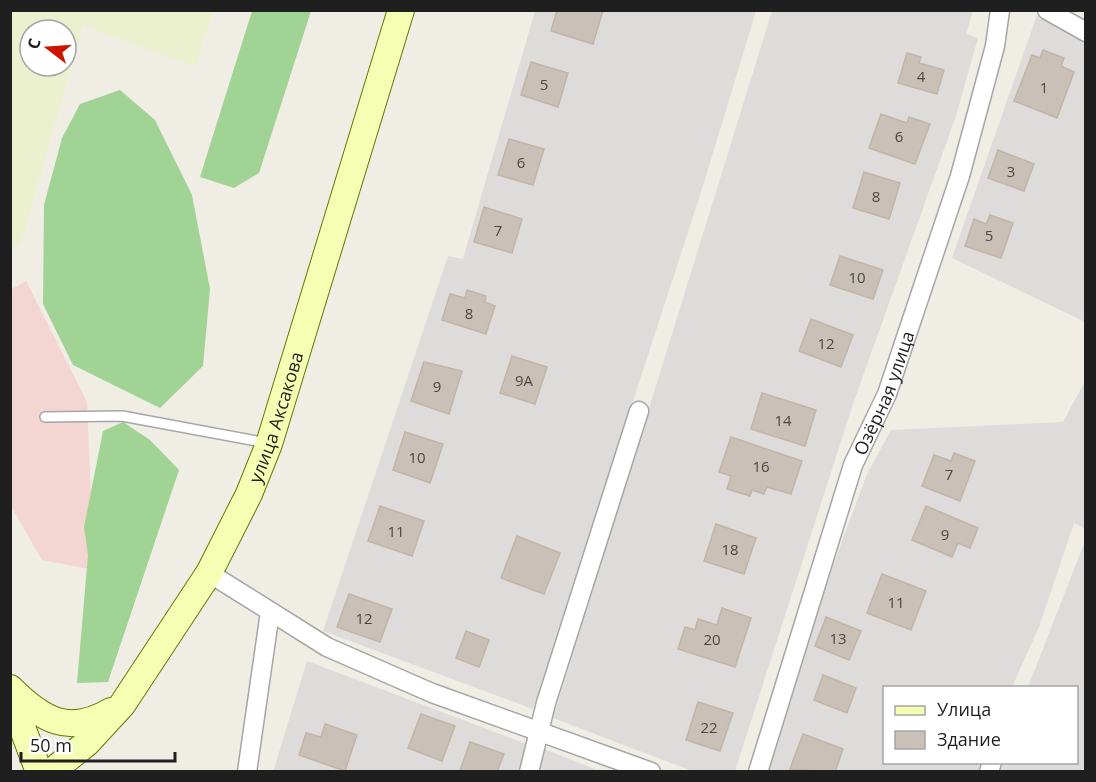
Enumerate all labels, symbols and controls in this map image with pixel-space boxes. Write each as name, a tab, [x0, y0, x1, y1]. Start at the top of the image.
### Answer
north arrow	[18, 18, 78, 78]
text: С	[22, 36, 46, 52]
house number: 4	[917, 66, 926, 86]
house number: 5	[540, 74, 548, 94]
house number: 1	[1040, 77, 1048, 97]
house number: 6	[895, 126, 903, 146]
house number: 6	[517, 152, 525, 172]
house number: 3	[1007, 161, 1015, 181]
house number: 8	[872, 186, 880, 206]
house number: 7	[494, 220, 502, 240]
house number: 5	[985, 225, 993, 245]
house number: 10	[848, 267, 866, 287]
house number: 8	[465, 303, 473, 323]
street label: Озёрная улица	[848, 328, 919, 459]
house number: 12	[817, 333, 835, 353]
street label: улица Аксакова	[243, 349, 308, 486]
house number: 9А	[515, 370, 534, 390]
house number: 9	[433, 376, 441, 396]
house number: 14	[774, 410, 792, 430]
house number: 10	[408, 447, 426, 467]
house number: 16	[752, 456, 770, 476]
house number: 7	[945, 464, 953, 484]
house number: 11	[387, 521, 405, 541]
house number: 9	[941, 524, 949, 544]
house number: 18	[721, 539, 739, 559]
house number: 11	[887, 592, 905, 612]
house number: 12	[355, 608, 373, 628]
house number: 13	[829, 628, 847, 648]
house number: 20	[703, 629, 721, 649]
legend	[883, 686, 1078, 764]
text: Улица	[937, 697, 991, 721]
house number: 22	[700, 717, 718, 737]
scale bar	[21, 725, 176, 763]
text: Здание	[937, 727, 1001, 751]
text: 50 m	[30, 733, 72, 757]

